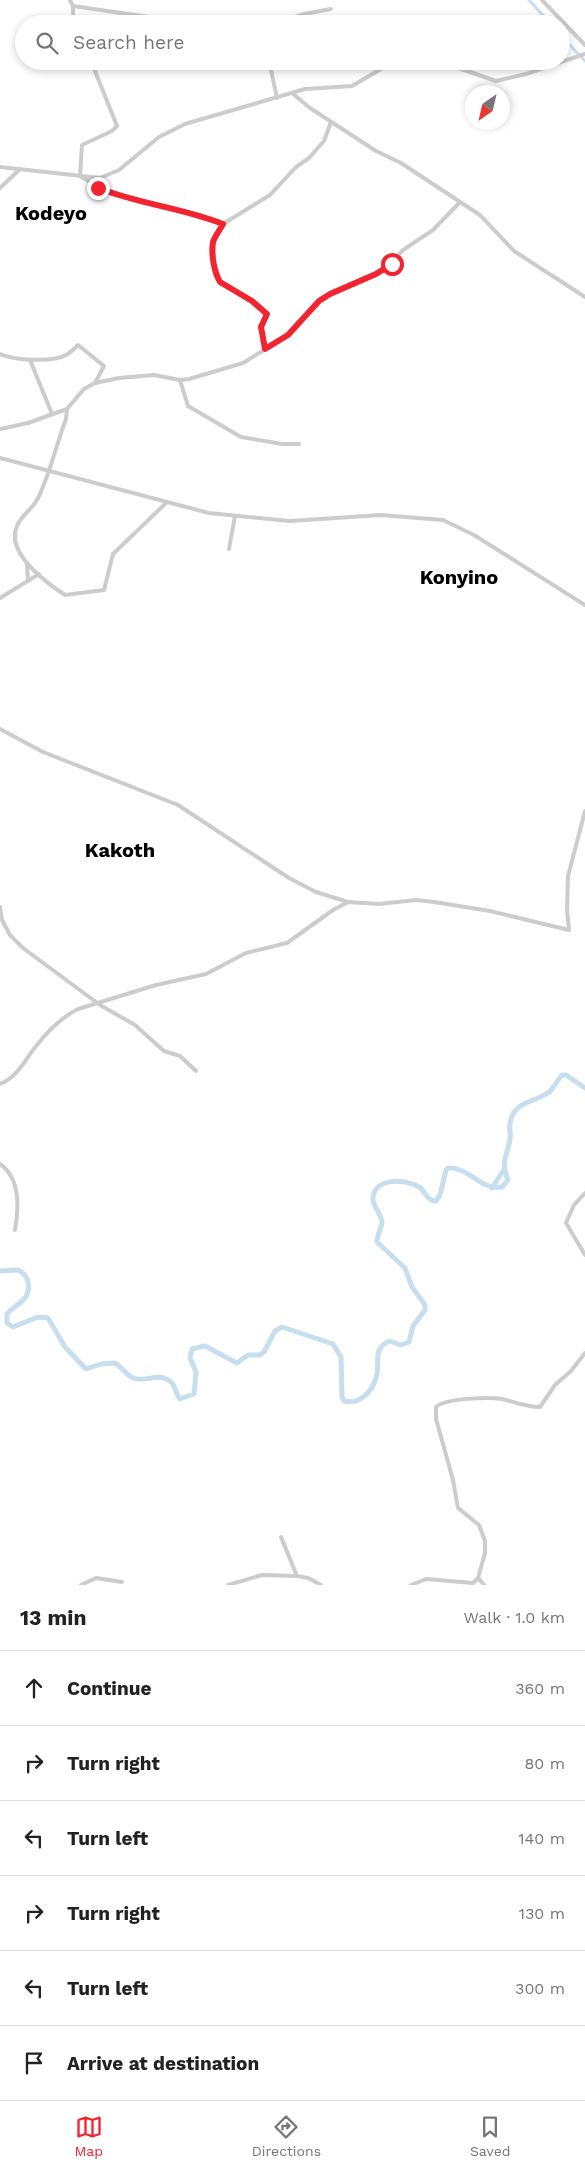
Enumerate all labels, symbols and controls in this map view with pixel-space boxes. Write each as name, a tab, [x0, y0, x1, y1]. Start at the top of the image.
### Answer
search box	[15, 15, 570, 70]
icon: search	[33, 29, 61, 57]
text: Search here	[73, 31, 184, 54]
north arrow	[465, 85, 510, 130]
route end	[87, 177, 110, 200]
district label: Kodeyo	[15, 201, 87, 225]
route start	[381, 253, 404, 276]
district label: Konyino	[420, 565, 498, 589]
district label: Kakoth	[85, 838, 155, 862]
text: 13 min	[20, 1605, 86, 1630]
text: Walk · 1.0 km	[464, 1608, 565, 1627]
icon: ahead	[20, 1674, 48, 1702]
text: Continue	[67, 1677, 151, 1700]
text: 360 m	[515, 1679, 565, 1698]
icon: right	[20, 1749, 48, 1777]
text: Turn right	[67, 1752, 160, 1775]
text: 80 m	[524, 1754, 565, 1773]
icon: left	[20, 1824, 48, 1852]
text: Turn left	[67, 1827, 148, 1850]
text: 140 m	[518, 1829, 565, 1848]
icon: right	[20, 1899, 48, 1927]
text: Turn right	[67, 1902, 160, 1925]
text: 130 m	[519, 1904, 565, 1923]
icon: left	[20, 1974, 48, 2002]
text: Turn left	[67, 1977, 148, 2000]
text: 300 m	[515, 1979, 565, 1998]
icon: arrive	[20, 2049, 48, 2077]
text: Arrive at destination	[67, 2052, 259, 2075]
tab: Map	[74, 2113, 103, 2159]
tab: Directions	[252, 2113, 321, 2159]
tab: Saved	[470, 2113, 511, 2159]

